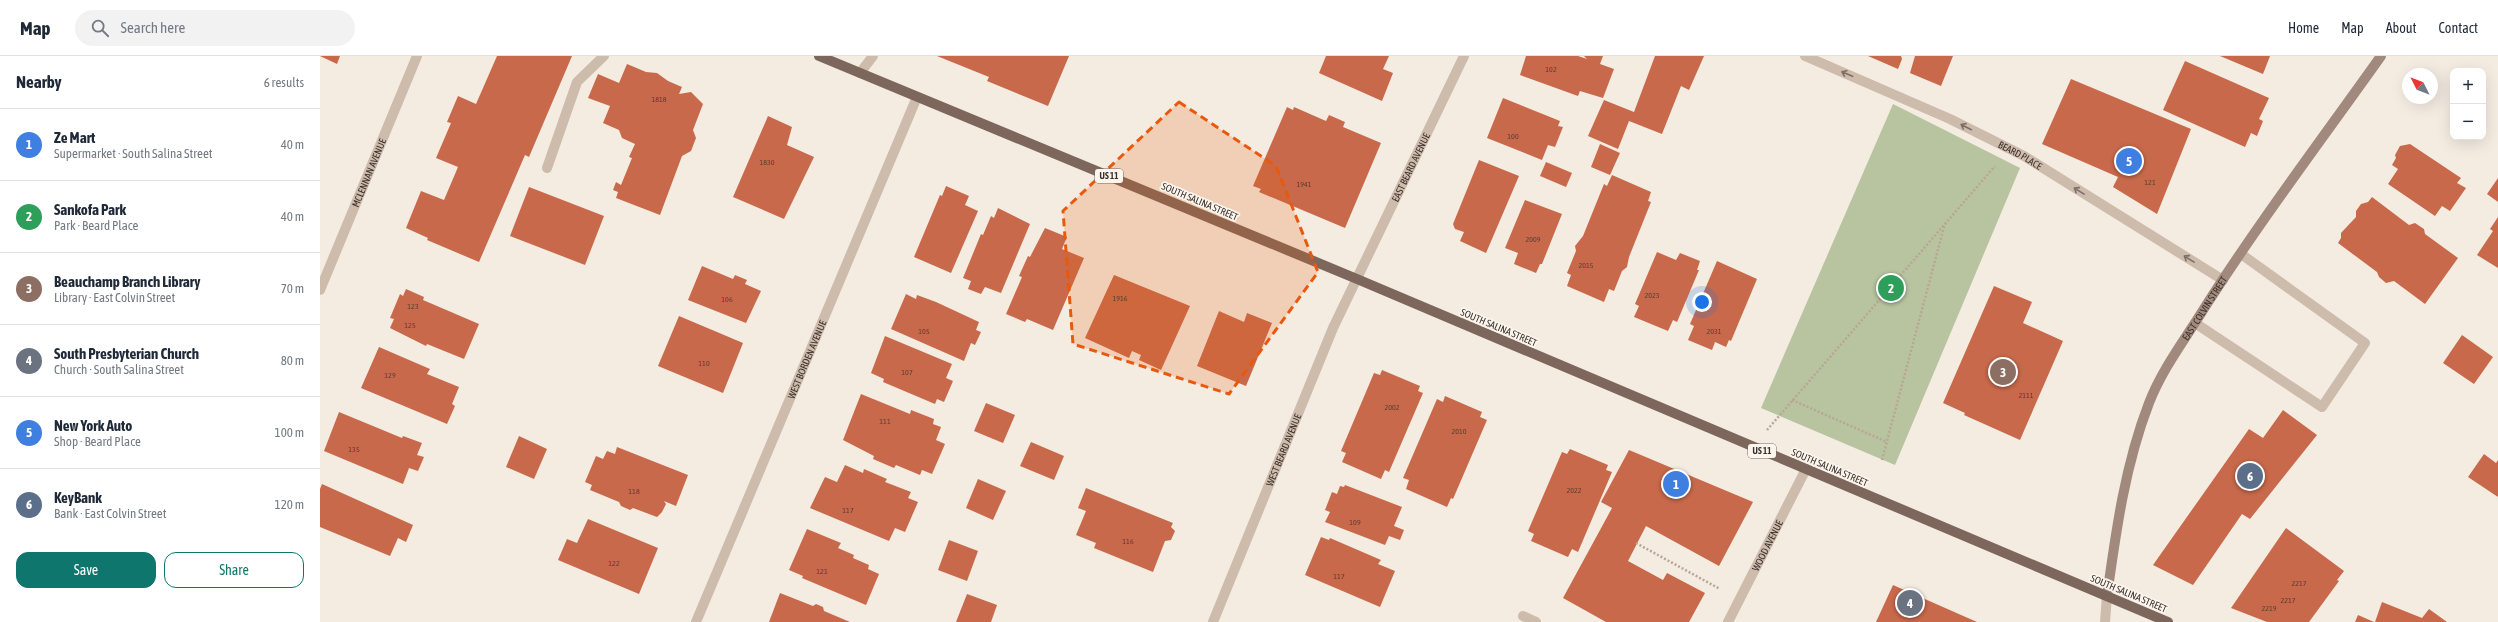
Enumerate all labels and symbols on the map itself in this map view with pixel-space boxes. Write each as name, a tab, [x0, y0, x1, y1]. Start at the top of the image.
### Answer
house number: 102	[1545, 65, 1557, 74]
north arrow	[2402, 68, 2438, 104]
one-way arrow	[1842, 70, 1854, 78]
house number: 1818	[651, 95, 667, 104]
one-way arrow	[1960, 123, 1972, 130]
street label: EAST BEARD AVENUE	[1390, 131, 1432, 204]
house number: 100	[1507, 132, 1519, 141]
street label: MCLENNAN AVENUE	[350, 136, 388, 209]
street label: BEARD PLACE	[1996, 139, 2045, 172]
pin: 5	[2116, 146, 2142, 176]
house number: 1830	[759, 158, 775, 167]
road number: US 11	[1095, 169, 1123, 183]
house number: 121	[2144, 178, 2156, 187]
street label: SOUTH SALINA STREET	[1160, 180, 1240, 223]
house number: 1941	[1296, 180, 1312, 189]
one-way arrow	[2073, 186, 2085, 194]
house number: 2009	[1525, 235, 1541, 244]
one-way arrow	[2184, 255, 2195, 264]
house number: 2015	[1578, 261, 1594, 270]
pin: 2	[1878, 273, 1904, 303]
street label: EAST COLVIN STREET	[2180, 274, 2230, 342]
house number: 2023	[1644, 291, 1660, 300]
your location	[1692, 292, 1712, 312]
house number: 1916	[1112, 294, 1128, 303]
house number: 106	[721, 295, 733, 304]
house number: 123	[407, 302, 419, 311]
street label: SOUTH SALINA STREET	[1459, 306, 1539, 349]
street label: WEST BORDEN AVENUE	[786, 318, 829, 400]
house number: 125	[404, 321, 416, 330]
house number: 105	[918, 327, 930, 336]
house number: 2031	[1706, 327, 1722, 336]
pin: 3	[1990, 357, 2016, 387]
house number: 110	[698, 359, 710, 368]
house number: 107	[901, 368, 913, 377]
house number: 129	[384, 371, 396, 380]
house number: 2111	[2018, 391, 2034, 400]
house number: 2002	[1384, 403, 1400, 412]
street label: WEST BEARD AVENUE	[1264, 411, 1304, 488]
house number: 111	[879, 417, 891, 426]
house number: 2010	[1451, 427, 1467, 436]
road number: US 11	[1748, 444, 1776, 458]
house number: 135	[348, 445, 360, 454]
street label: SOUTH SALINA STREET	[1790, 446, 1870, 489]
pin: 6	[2237, 461, 2263, 491]
pin: 1	[1663, 469, 1689, 499]
house number: 2022	[1566, 486, 1582, 495]
house number: 118	[628, 487, 640, 496]
house number: 117	[842, 506, 854, 515]
house number: 109	[1349, 518, 1361, 527]
street label: WOOD AVENUE	[1750, 518, 1785, 573]
house number: 116	[1122, 537, 1134, 546]
house number: 122	[608, 559, 620, 568]
house number: 121	[816, 567, 828, 576]
house number: 117	[1333, 572, 1345, 581]
street label: SOUTH SALINA STREET	[2089, 572, 2169, 615]
house number: 2217	[2291, 579, 2307, 588]
pin: 4	[1897, 588, 1923, 618]
house number: 2217	[2280, 596, 2296, 605]
house number: 2219	[2261, 604, 2277, 613]

